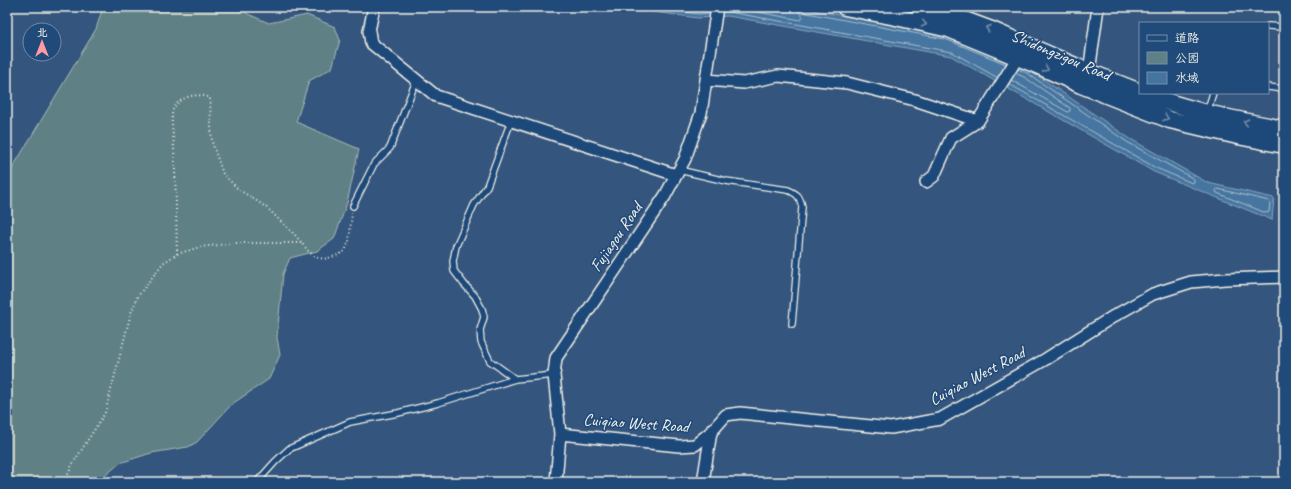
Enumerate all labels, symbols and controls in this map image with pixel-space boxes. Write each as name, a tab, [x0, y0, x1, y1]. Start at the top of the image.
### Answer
one-way arrow	[921, 19, 928, 27]
north arrow	[22, 22, 62, 62]
legend	[1139, 22, 1269, 94]
text: 北	[37, 25, 48, 39]
one-way arrow	[984, 25, 991, 33]
street label: Shidongzigou Road	[1008, 25, 1116, 86]
text: 道路	[1175, 30, 1199, 46]
text: 公园	[1175, 50, 1199, 66]
one-way arrow	[1042, 64, 1049, 72]
text: 水域	[1175, 70, 1199, 86]
one-way arrow	[1163, 114, 1170, 122]
one-way arrow	[1243, 118, 1249, 126]
street label: Fujiagou Road	[585, 196, 648, 276]
street label: Cuiqiao West Road	[925, 341, 1031, 410]
street label: Cuiqiao West Road	[583, 409, 692, 437]

